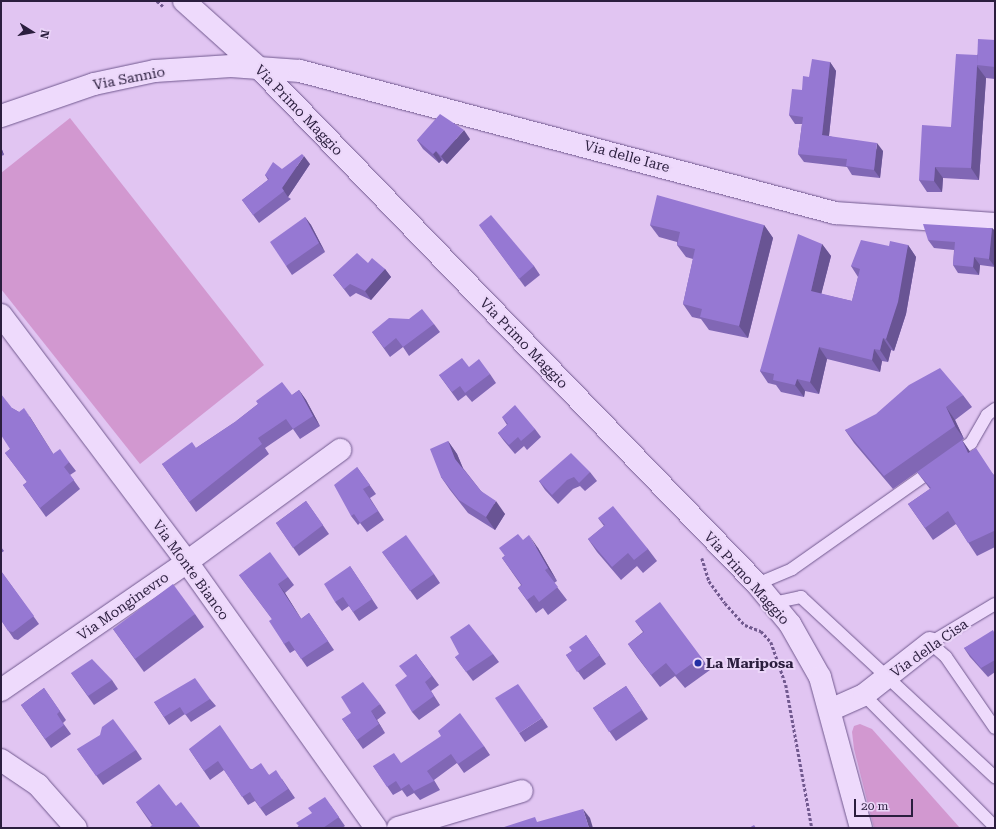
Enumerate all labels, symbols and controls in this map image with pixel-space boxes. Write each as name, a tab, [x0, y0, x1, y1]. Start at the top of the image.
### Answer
north arrow	[12, 12, 52, 52]
text: N	[37, 29, 51, 40]
street label: Via Primo Maggio	[251, 61, 347, 159]
street label: Via Sannio	[92, 63, 166, 93]
street label: Via delle Iare	[582, 137, 672, 175]
street label: Via Primo Maggio	[476, 294, 572, 392]
street label: Via Monte Bianco	[149, 517, 233, 623]
street label: Via Primo Maggio	[701, 528, 793, 628]
street label: Via Monginevro	[74, 568, 172, 644]
street label: Via della Cisa	[887, 615, 971, 681]
place label: La Mariposa	[706, 655, 794, 671]
marker: La Mariposa	[693, 658, 703, 668]
scale bar	[856, 791, 915, 817]
text: 20 m	[861, 799, 888, 813]

